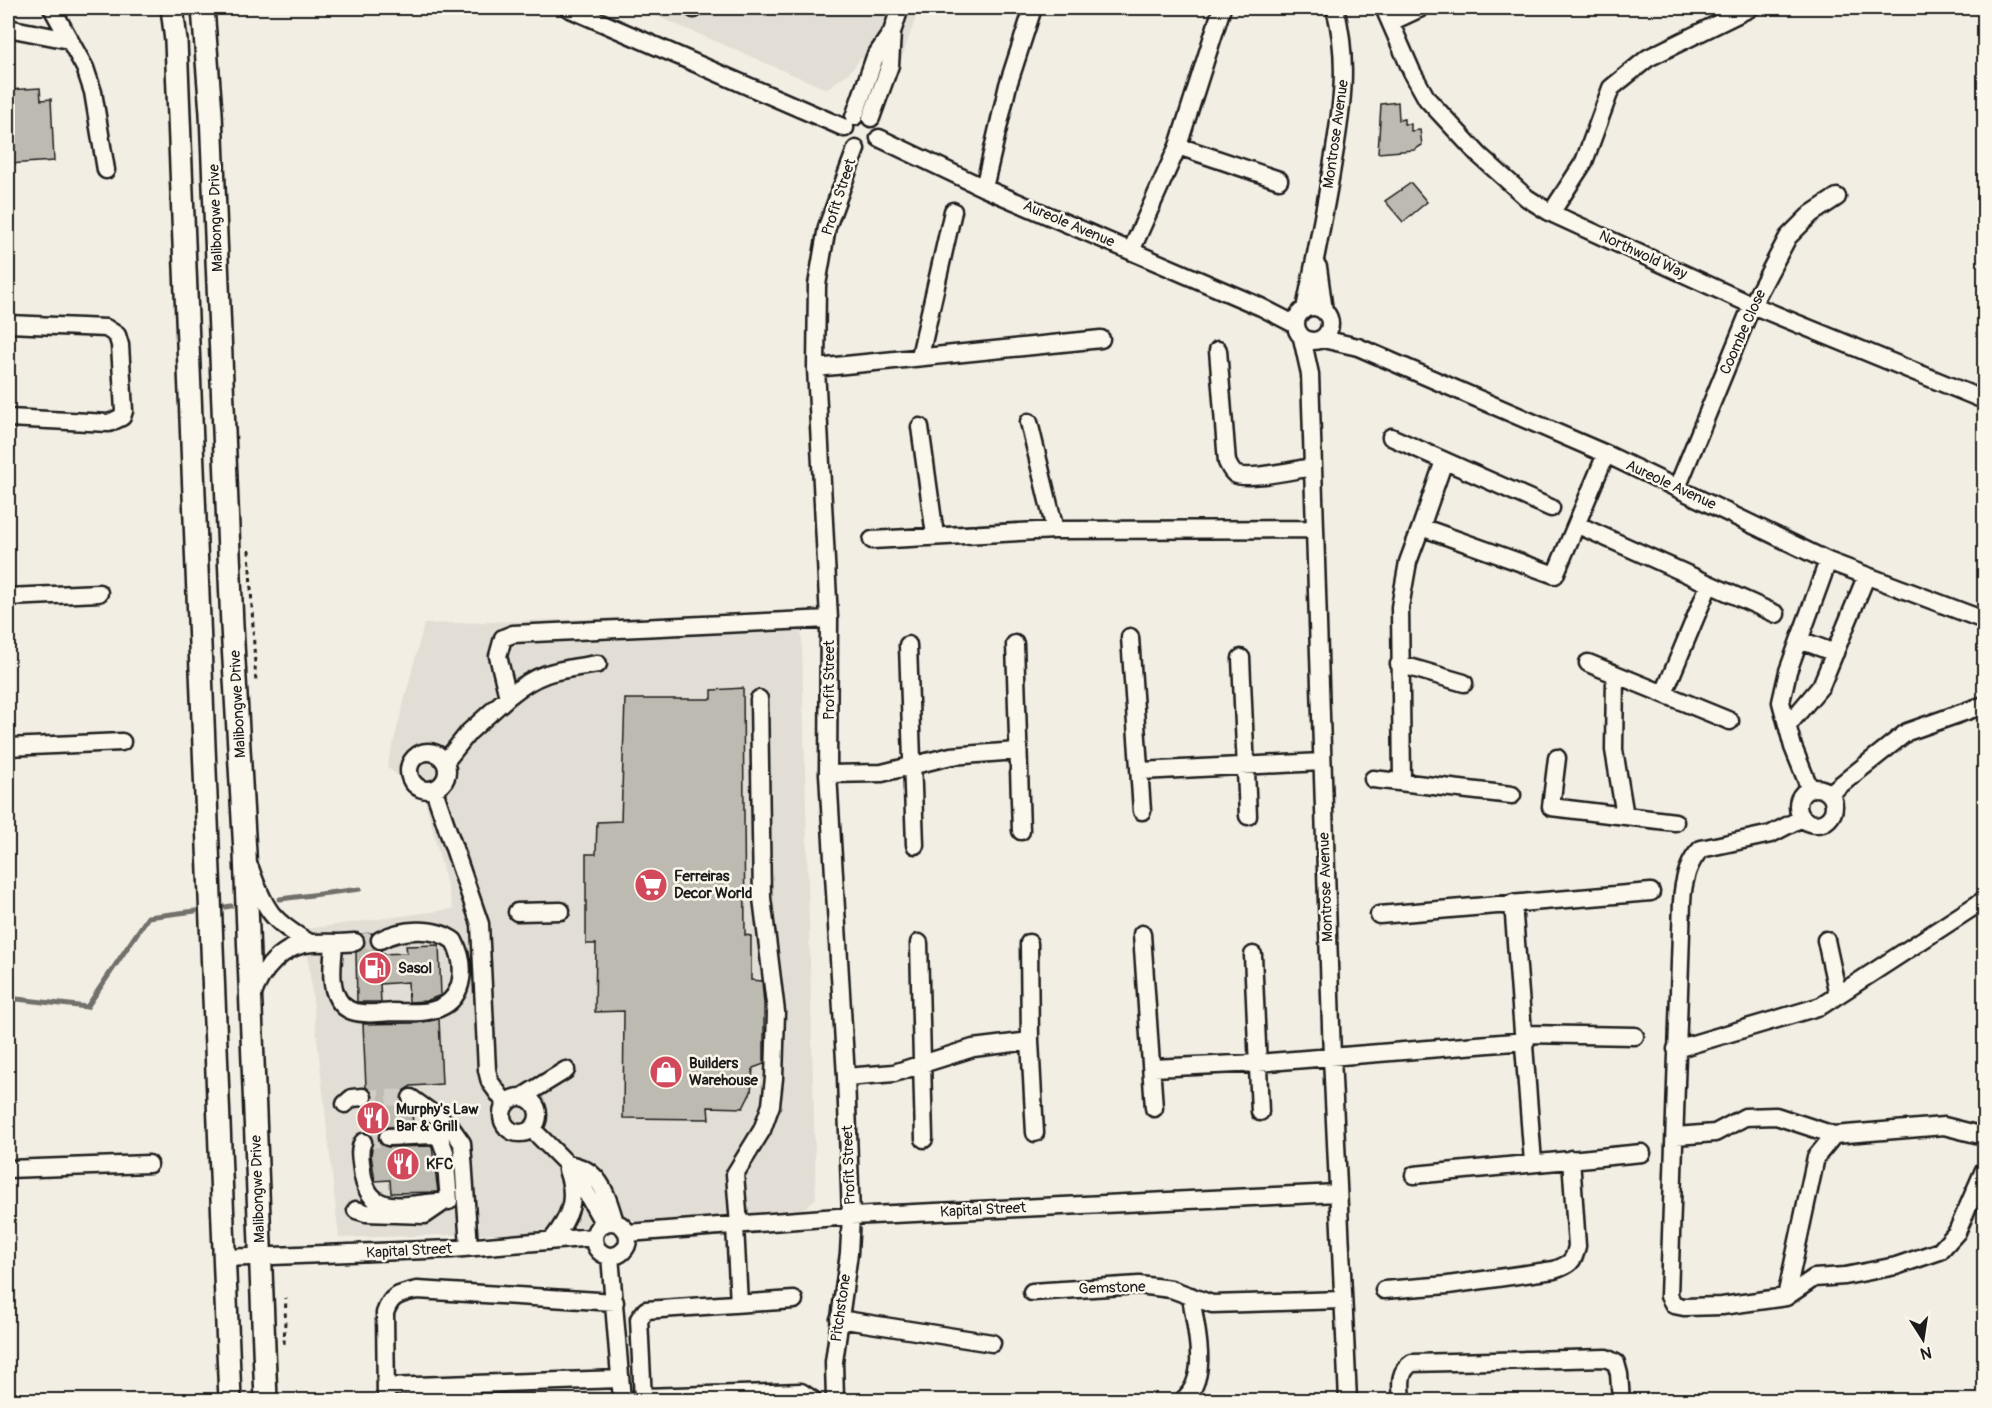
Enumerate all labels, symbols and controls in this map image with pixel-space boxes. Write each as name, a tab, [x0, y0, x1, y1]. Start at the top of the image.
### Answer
street label: Montrose Avenue	[1319, 78, 1353, 190]
street label: Profit Street	[818, 155, 861, 238]
street label: Malibongwe Drive	[205, 163, 227, 272]
street label: Aureole Avenue	[1020, 196, 1118, 252]
street label: Northwold Way	[1596, 226, 1691, 284]
street label: Coombe Close	[1716, 286, 1770, 378]
street label: Aureole Avenue	[1623, 456, 1720, 514]
street label: Profit Street	[820, 639, 839, 720]
street label: Malibongwe Drive	[226, 649, 250, 758]
street label: Montrose Avenue	[1315, 831, 1337, 942]
supermarket icon: Ferreiras Decor World	[633, 867, 669, 903]
place label: Ferreiras Decor World	[674, 867, 752, 903]
fuel station icon: Sasol	[357, 950, 393, 986]
place label: Sasol	[398, 959, 432, 978]
shop icon: Builders Warehouse	[648, 1054, 684, 1090]
place label: Builders Warehouse	[689, 1054, 759, 1090]
restaurant icon: Murphy's Law Bar & Grill	[355, 1100, 391, 1136]
place label: Murphy's Law Bar & Grill	[396, 1100, 479, 1136]
street label: Profit Street	[838, 1124, 860, 1205]
street label: Malibongwe Drive	[247, 1134, 269, 1243]
restaurant icon: KFC	[385, 1146, 421, 1182]
place label: KFC	[426, 1155, 453, 1174]
street label: Kapital Street	[939, 1198, 1028, 1222]
street label: Kapital Street	[365, 1239, 454, 1263]
street label: Pitchstone	[827, 1272, 855, 1343]
street label: Gemstone	[1078, 1277, 1146, 1299]
north arrow	[1893, 1309, 1953, 1369]
text: N	[1918, 1342, 1933, 1364]

